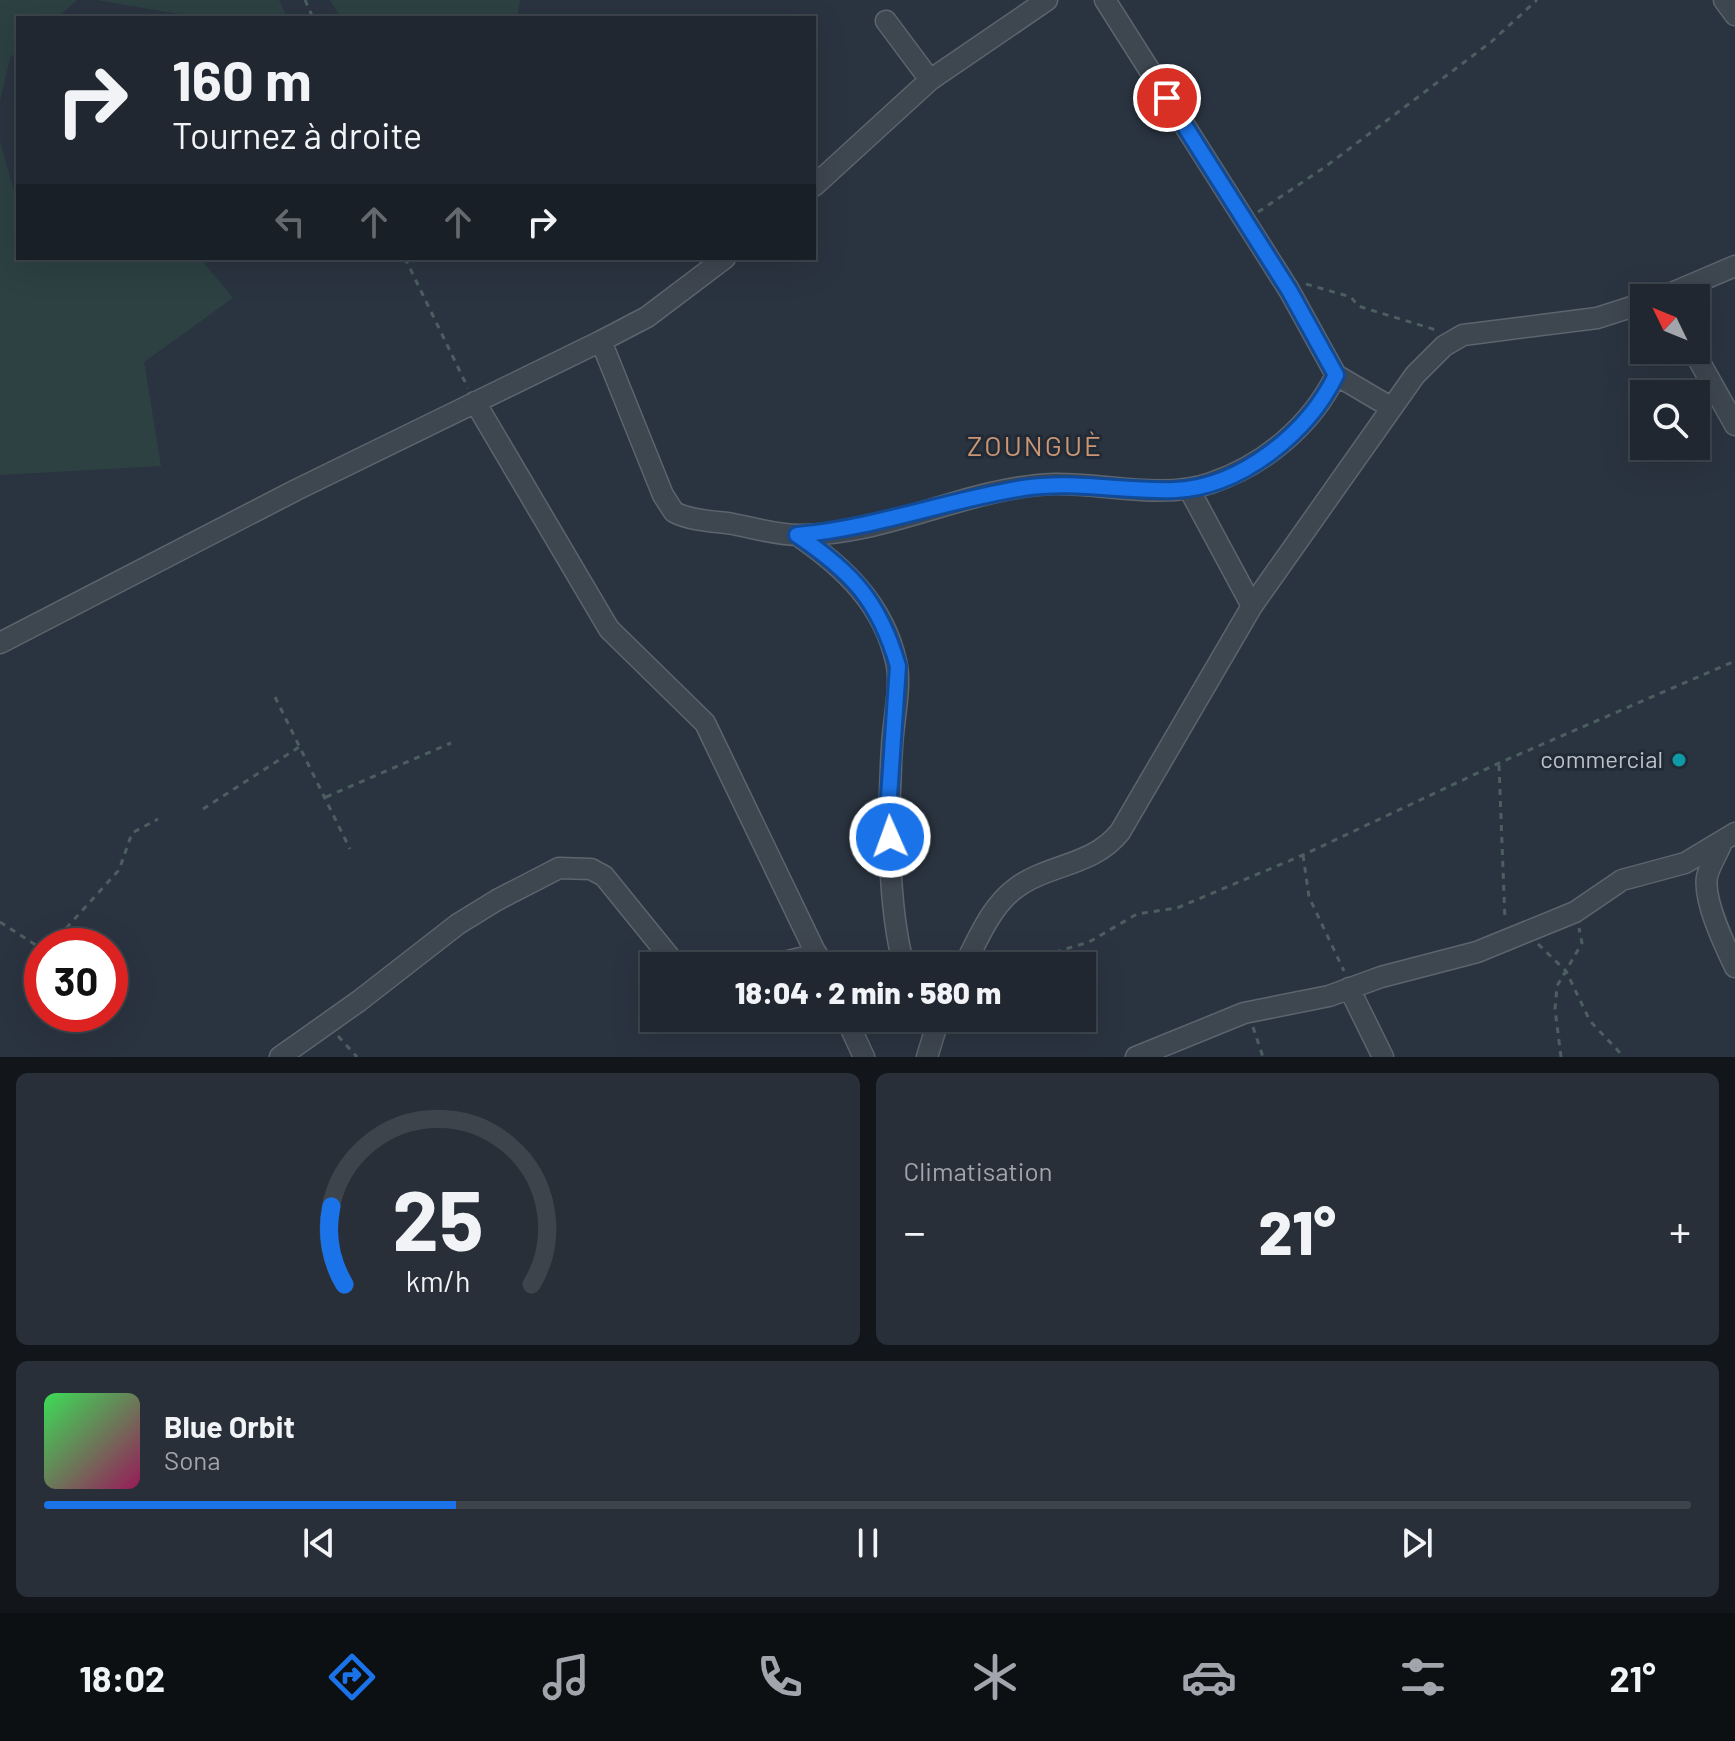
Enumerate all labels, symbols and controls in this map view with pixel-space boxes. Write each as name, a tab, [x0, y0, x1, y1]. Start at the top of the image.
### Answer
text: 160 m	[172, 45, 312, 112]
icon: right	[40, 48, 144, 152]
pin	[1133, 64, 1201, 132]
icon: arrive	[1145, 76, 1189, 120]
text: Tournez à droite	[172, 113, 422, 156]
icon: left	[268, 200, 312, 244]
icon: ahead	[352, 200, 396, 244]
icon: ahead	[436, 200, 480, 244]
icon: right	[520, 200, 564, 244]
north arrow	[1630, 284, 1710, 364]
map controls	[1630, 284, 1710, 460]
button: search	[1630, 380, 1710, 460]
district label: ZOUNGUÈ	[967, 428, 1103, 462]
place label: commercial	[1540, 744, 1663, 773]
marker: commercial	[1670, 751, 1688, 769]
position arrow	[848, 795, 932, 879]
speed limit sign: 30	[24, 928, 128, 1032]
text: 18:04 · 2 min · 580 m	[735, 974, 1001, 1010]
text: Climatisation	[904, 1155, 1053, 1186]
text: 25	[392, 1168, 483, 1268]
text: 21°	[1258, 1195, 1336, 1267]
text: −	[904, 1204, 926, 1257]
text: +	[1669, 1204, 1691, 1257]
text: km/h	[405, 1263, 470, 1298]
text: Blue Orbit	[164, 1408, 295, 1444]
text: Sona	[164, 1444, 221, 1475]
icon: previous	[297, 1521, 341, 1565]
icon: pause	[846, 1521, 890, 1565]
icon: next	[1395, 1521, 1439, 1565]
icon: directions	[324, 1649, 380, 1705]
icon: music	[538, 1649, 594, 1705]
icon: phone	[752, 1649, 808, 1705]
icon: climate	[967, 1649, 1023, 1705]
icon: car	[1181, 1649, 1237, 1705]
icon: filters	[1395, 1649, 1451, 1705]
text: 18:02	[79, 1656, 165, 1699]
text: 21°	[1610, 1656, 1656, 1699]

